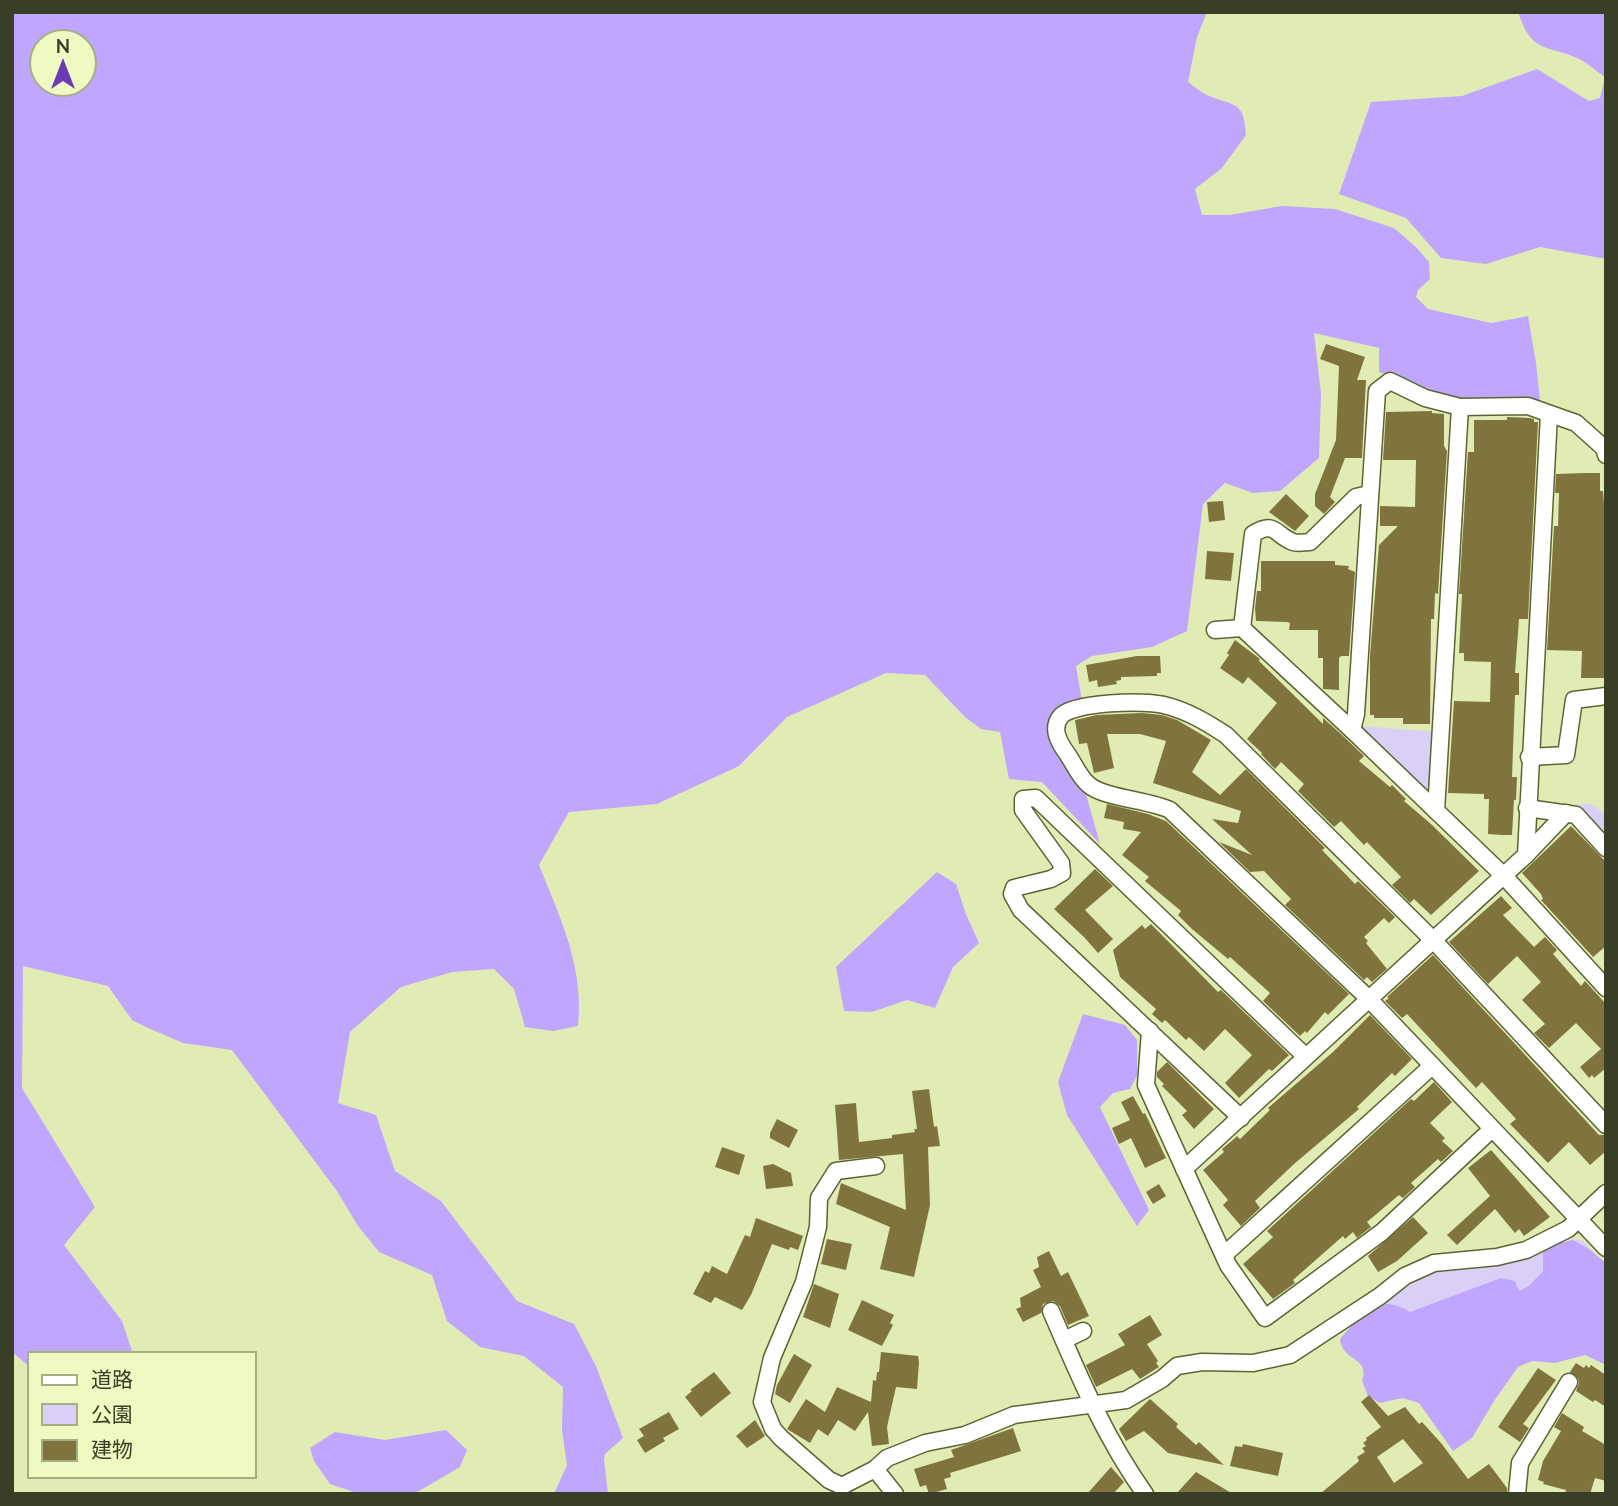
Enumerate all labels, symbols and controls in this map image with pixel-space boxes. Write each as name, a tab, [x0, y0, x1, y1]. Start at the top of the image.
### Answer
north arrow	[28, 28, 98, 98]
text: N	[56, 34, 70, 58]
legend	[28, 1352, 256, 1478]
text: 道路	[91, 1366, 133, 1392]
text: 公園	[91, 1401, 133, 1427]
text: 建物	[91, 1436, 133, 1462]

